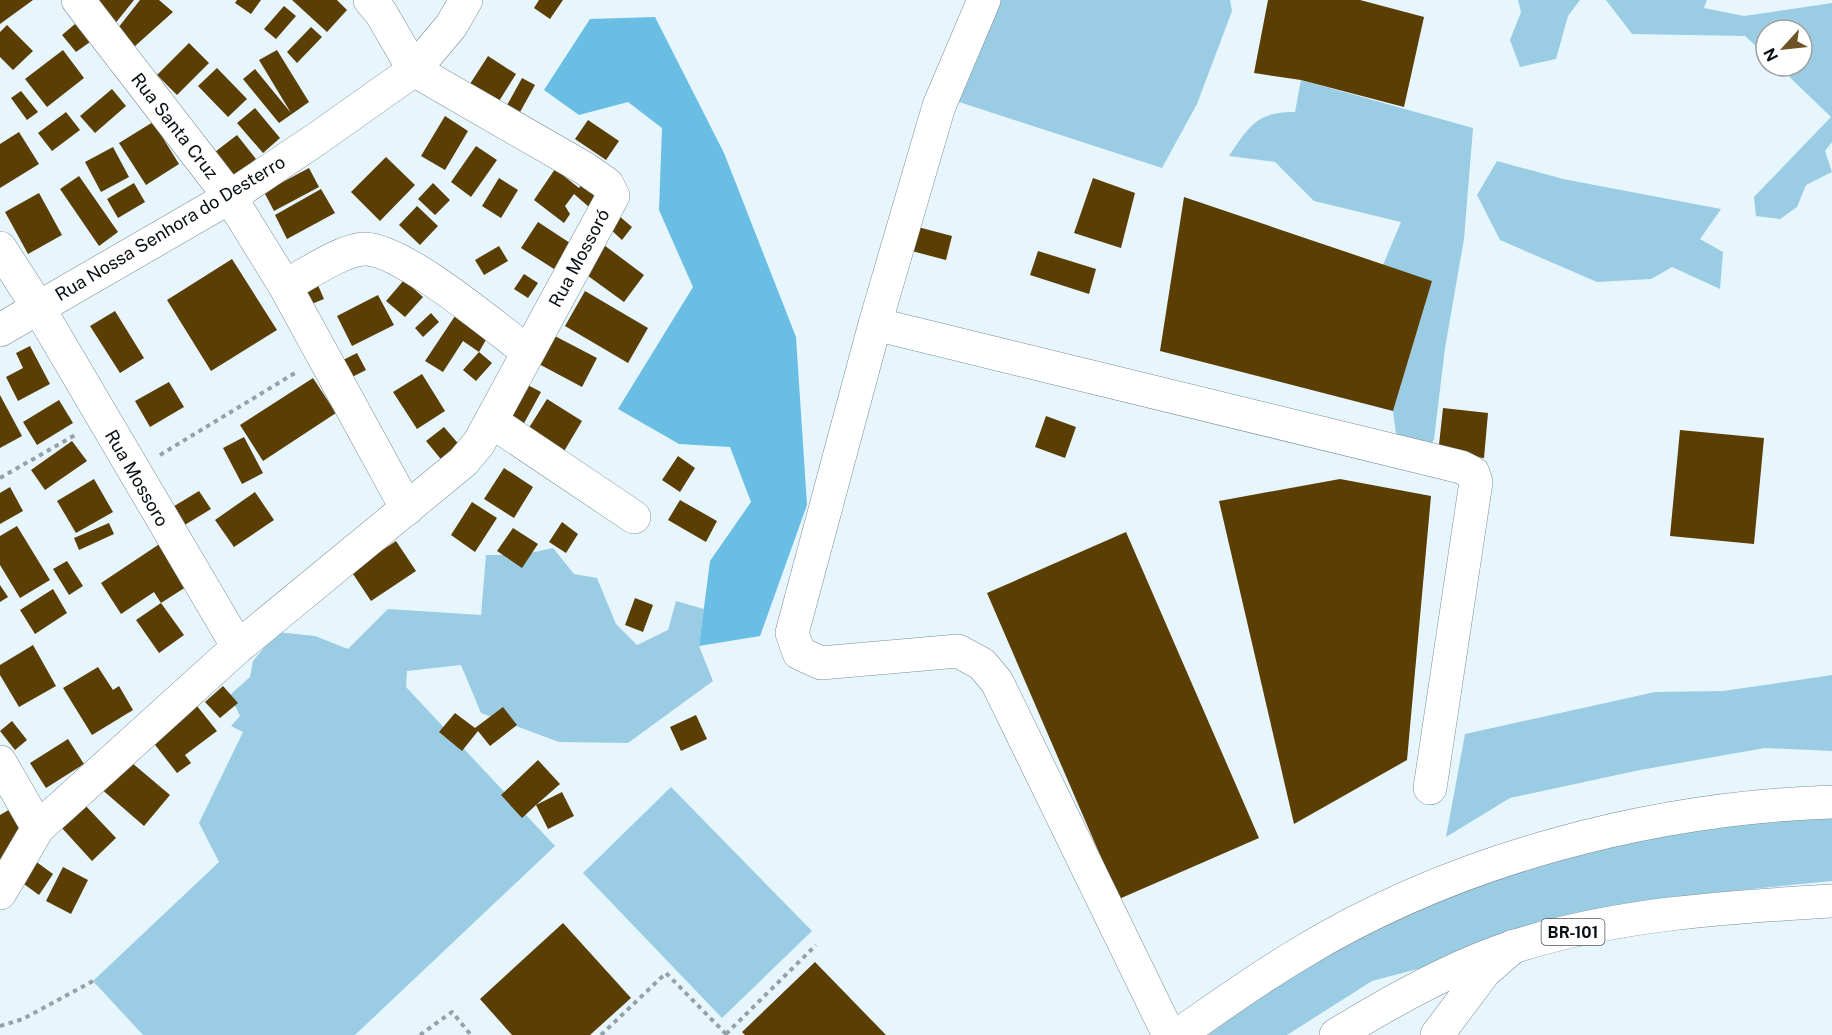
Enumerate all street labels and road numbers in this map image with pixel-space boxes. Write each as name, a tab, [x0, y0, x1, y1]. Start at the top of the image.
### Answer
street label: Rua Santa Cruz	[127, 69, 223, 183]
street label: Rua Nossa Senhora do Desterro	[51, 151, 289, 305]
street label: Rua Mossoró	[544, 205, 614, 311]
street label: Rua Mossoro	[101, 426, 173, 530]
road number: BR-101	[1542, 919, 1604, 945]

